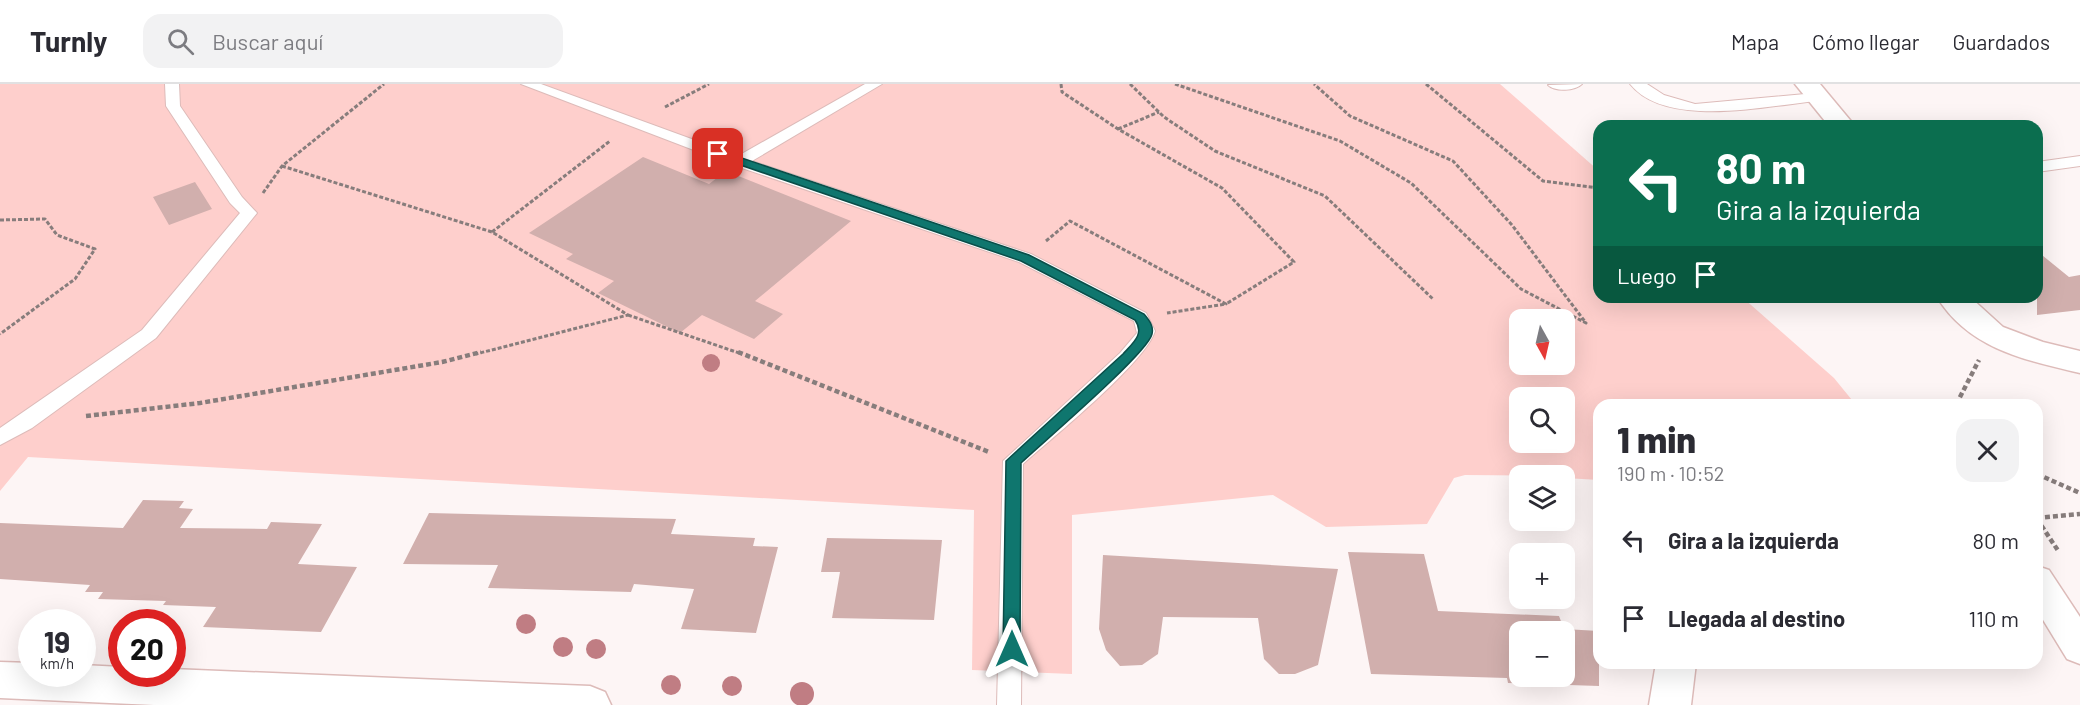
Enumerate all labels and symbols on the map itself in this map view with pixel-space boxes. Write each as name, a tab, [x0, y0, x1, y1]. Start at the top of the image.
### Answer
pin	[692, 128, 743, 179]
north arrow	[1509, 309, 1575, 375]
speed limit sign: 20	[108, 609, 186, 687]
position arrow	[980, 617, 1044, 681]

